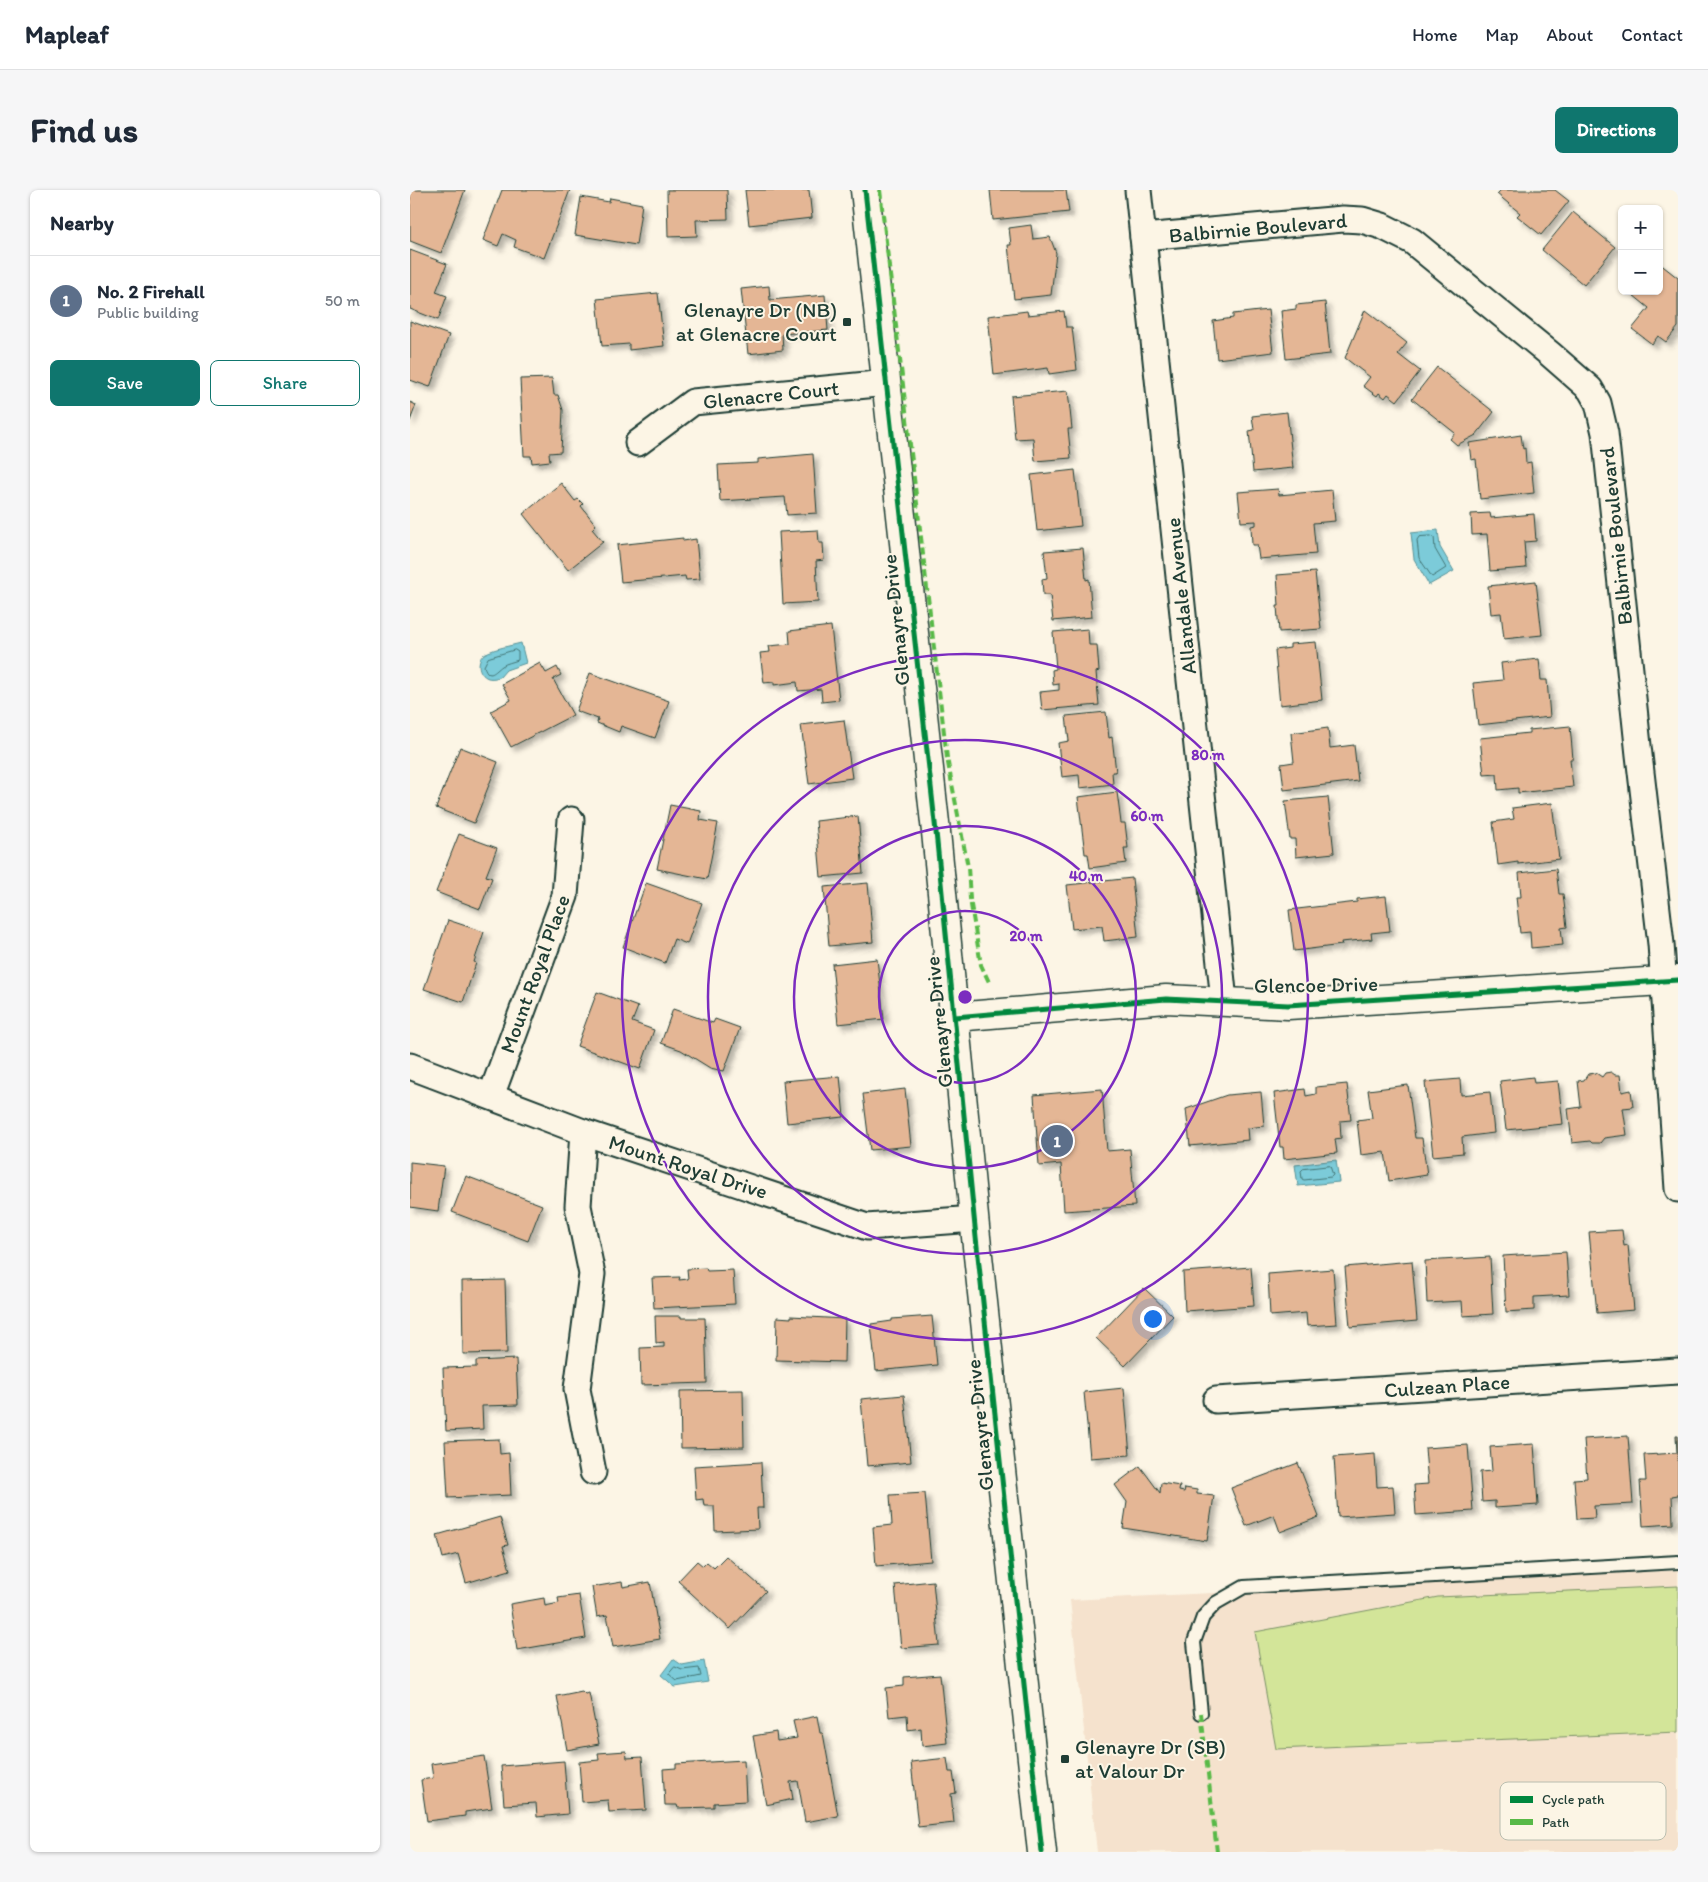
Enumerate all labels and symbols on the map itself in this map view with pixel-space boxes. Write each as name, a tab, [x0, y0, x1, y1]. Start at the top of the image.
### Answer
street label: Balbirnie Boulevard	[1168, 207, 1349, 248]
place label: Glenayre Dr (NB) at Glenacre Court	[676, 297, 837, 346]
marker: Glenayre Dr (NB) at Glenacre Court	[841, 316, 853, 328]
street label: Glenacre Court	[702, 375, 840, 414]
street label: Balbirnie Boulevard	[1594, 445, 1637, 626]
street label: Allandale Avenue	[1160, 516, 1201, 676]
street label: Glenayre Drive	[876, 553, 915, 687]
text: 80 m	[1191, 746, 1225, 764]
text: 60 m	[1130, 807, 1164, 825]
text: 40 m	[1069, 867, 1104, 885]
street label: Mount Royal Place	[494, 891, 575, 1057]
text: 20 m	[1009, 927, 1043, 945]
street label: Glenayre Drive	[919, 955, 958, 1089]
street label: Glencoe Drive	[1254, 971, 1378, 998]
centre of rings	[956, 988, 974, 1006]
pin: 1	[1041, 1122, 1073, 1160]
street label: Mount Royal Drive	[606, 1129, 771, 1204]
your location	[1140, 1306, 1166, 1332]
street label: Glenayre Drive	[960, 1358, 999, 1492]
street label: Culzean Place	[1383, 1369, 1511, 1402]
place label: Glenayre Dr (SB) at Valour Dr	[1075, 1734, 1226, 1783]
marker: Glenayre Dr (SB) at Valour Dr	[1059, 1753, 1071, 1765]
legend	[1500, 1782, 1666, 1840]
text: Cycle path	[1542, 1791, 1605, 1808]
text: Path	[1542, 1814, 1569, 1831]

